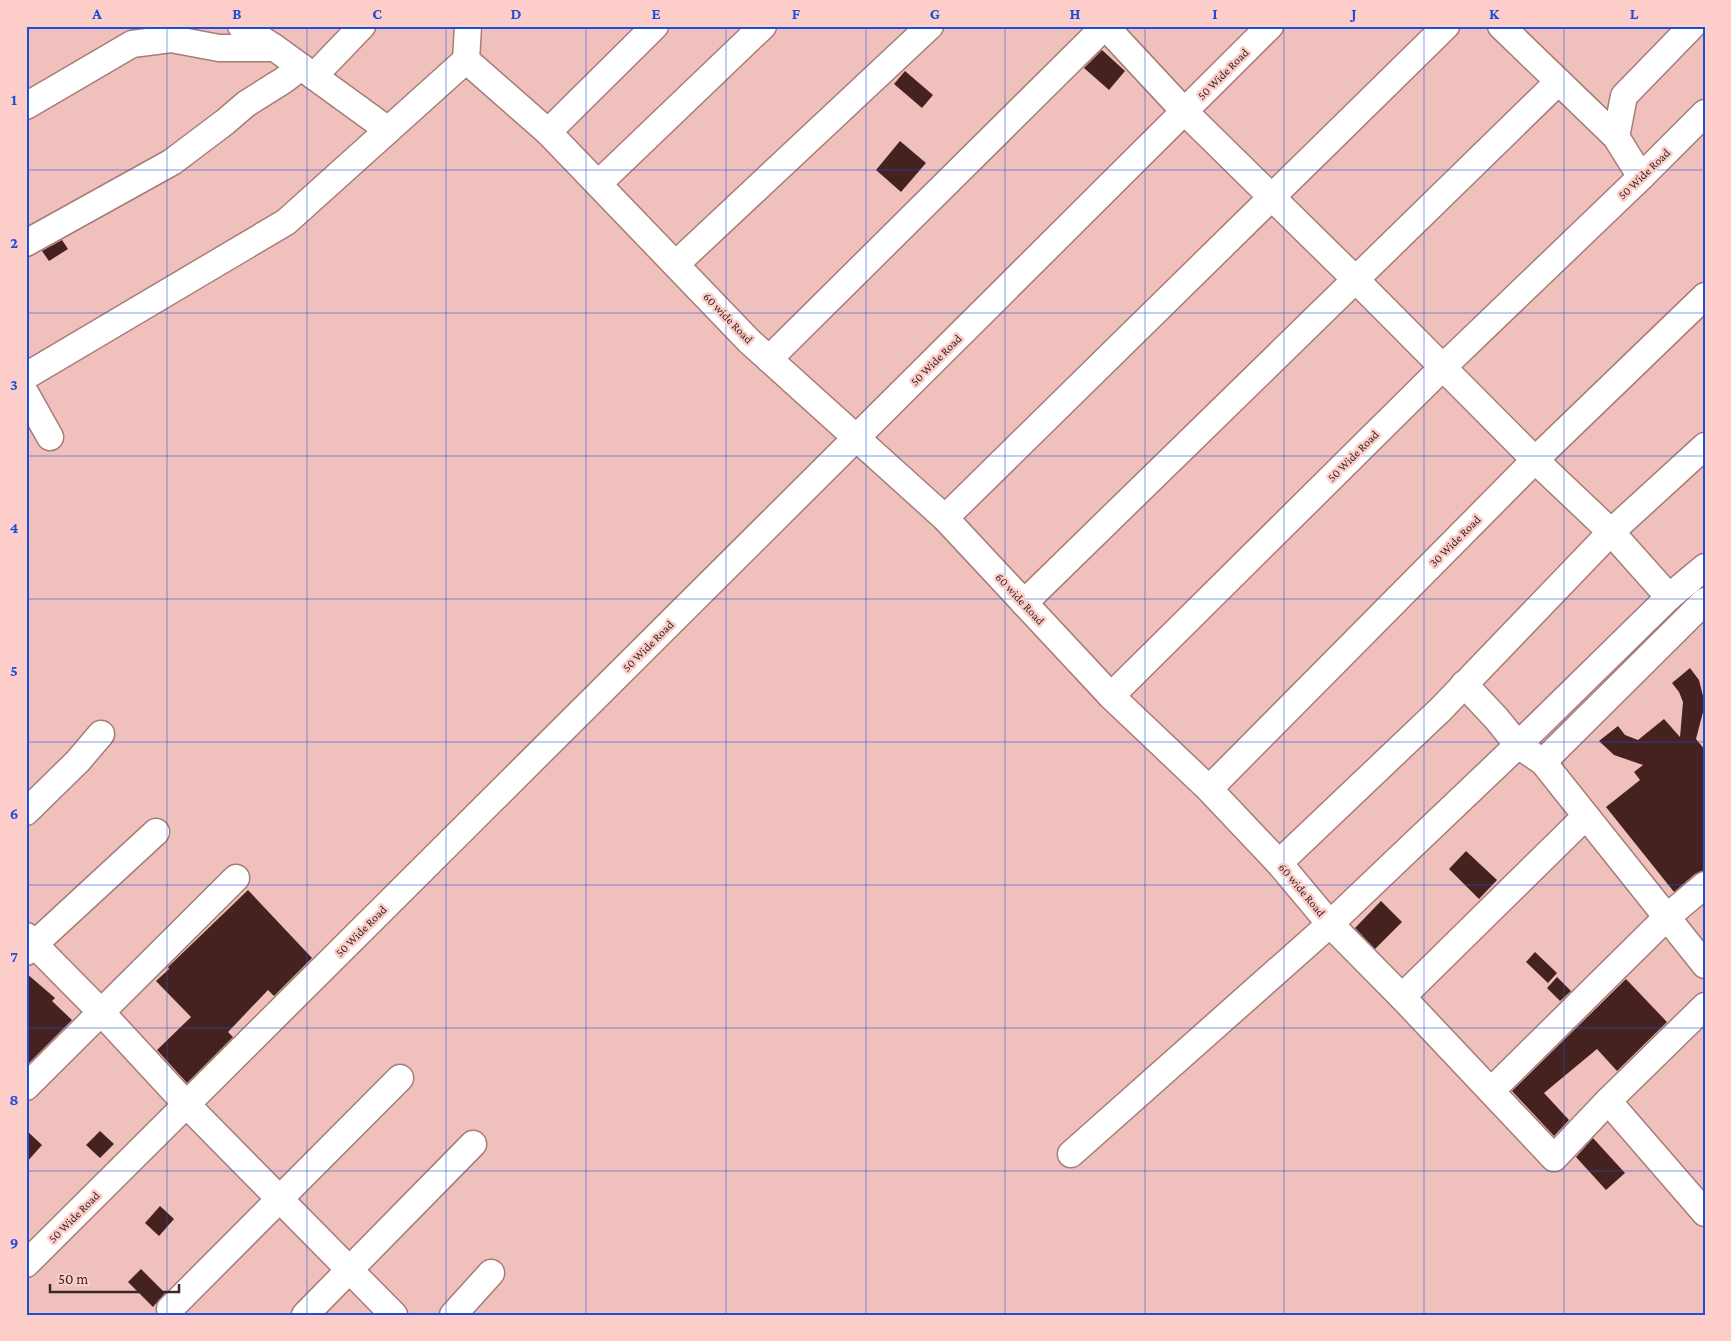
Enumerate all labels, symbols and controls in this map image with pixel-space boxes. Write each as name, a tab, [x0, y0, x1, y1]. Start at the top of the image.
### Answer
text: A	[91, 5, 102, 22]
text: B	[232, 5, 242, 22]
text: C	[372, 5, 382, 22]
text: D	[510, 5, 522, 22]
text: E	[651, 5, 661, 22]
text: F	[792, 5, 801, 22]
text: G	[930, 5, 940, 22]
text: H	[1070, 5, 1081, 22]
text: I	[1212, 5, 1218, 22]
text: J	[1349, 5, 1357, 22]
text: K	[1489, 5, 1500, 22]
text: L	[1630, 5, 1639, 22]
street label: 50 Wide Road	[1194, 45, 1252, 103]
text: 1	[11, 91, 17, 108]
street label: 50 Wide Road	[1615, 145, 1673, 202]
text: 2	[10, 234, 18, 251]
street label: 60 wide Road	[700, 290, 756, 347]
street label: 50 Wide Road	[907, 331, 965, 389]
text: 3	[10, 376, 18, 393]
street label: 50 Wide Road	[1324, 427, 1382, 485]
street label: 30 Wide Road	[1426, 512, 1484, 570]
text: 4	[10, 519, 19, 536]
street label: 60 wide Road	[993, 570, 1048, 628]
street label: 50 Wide Road	[619, 617, 677, 675]
text: 5	[10, 662, 18, 679]
text: 6	[10, 805, 18, 822]
street label: 60 wide Road	[1276, 860, 1329, 920]
street label: 50 Wide Road	[332, 902, 390, 960]
text: 7	[10, 948, 18, 965]
text: 8	[9, 1091, 19, 1108]
street label: 50 Wide Road	[45, 1188, 103, 1246]
text: 9	[10, 1234, 18, 1251]
scale bar	[50, 1261, 179, 1293]
text: 50 m	[58, 1271, 88, 1287]

